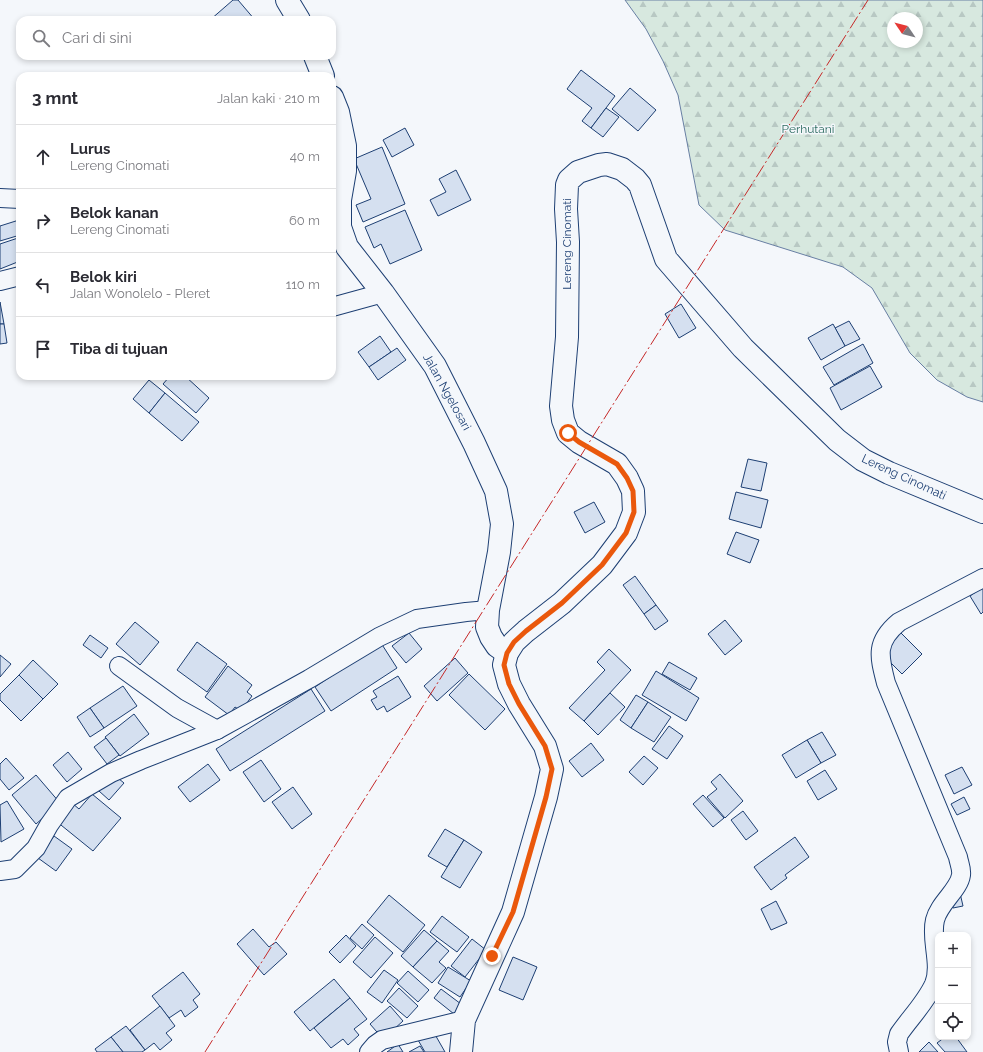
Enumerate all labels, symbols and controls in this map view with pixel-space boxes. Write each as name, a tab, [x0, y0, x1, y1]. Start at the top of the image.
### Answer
north arrow	[887, 12, 923, 48]
search box	[16, 16, 336, 60]
icon: search	[30, 27, 52, 49]
text: Cari di sini	[62, 29, 132, 47]
text: 3 mnt	[32, 88, 78, 108]
text: Jalan kaki · 210 m	[217, 91, 320, 106]
park label: Perhutani	[782, 122, 834, 136]
text: Lurus	[70, 140, 111, 158]
icon: ahead	[32, 146, 54, 168]
text: 40 m	[290, 149, 320, 164]
text: Lereng Cinomati	[70, 158, 169, 173]
street label: Lereng Cinomati	[560, 198, 574, 290]
text: Belok kanan	[70, 204, 159, 222]
icon: right	[32, 210, 54, 232]
text: 60 m	[289, 213, 320, 228]
text: Lereng Cinomati	[70, 222, 169, 237]
text: Belok kiri	[70, 268, 137, 286]
icon: left	[32, 274, 54, 296]
text: 110 m	[286, 277, 320, 292]
text: Jalan Wonolelo - Pleret	[70, 286, 210, 301]
icon: arrive	[32, 338, 54, 360]
text: Tiba di tujuan	[70, 340, 168, 358]
street label: Jalan Ngelosari	[420, 351, 474, 433]
route start	[559, 424, 577, 442]
street label: Lereng Cinomati	[860, 451, 948, 503]
map controls	[935, 932, 971, 1040]
button: +	[935, 932, 971, 968]
route end	[483, 947, 501, 965]
button: −	[935, 968, 971, 1004]
button: locate	[935, 1004, 971, 1040]

